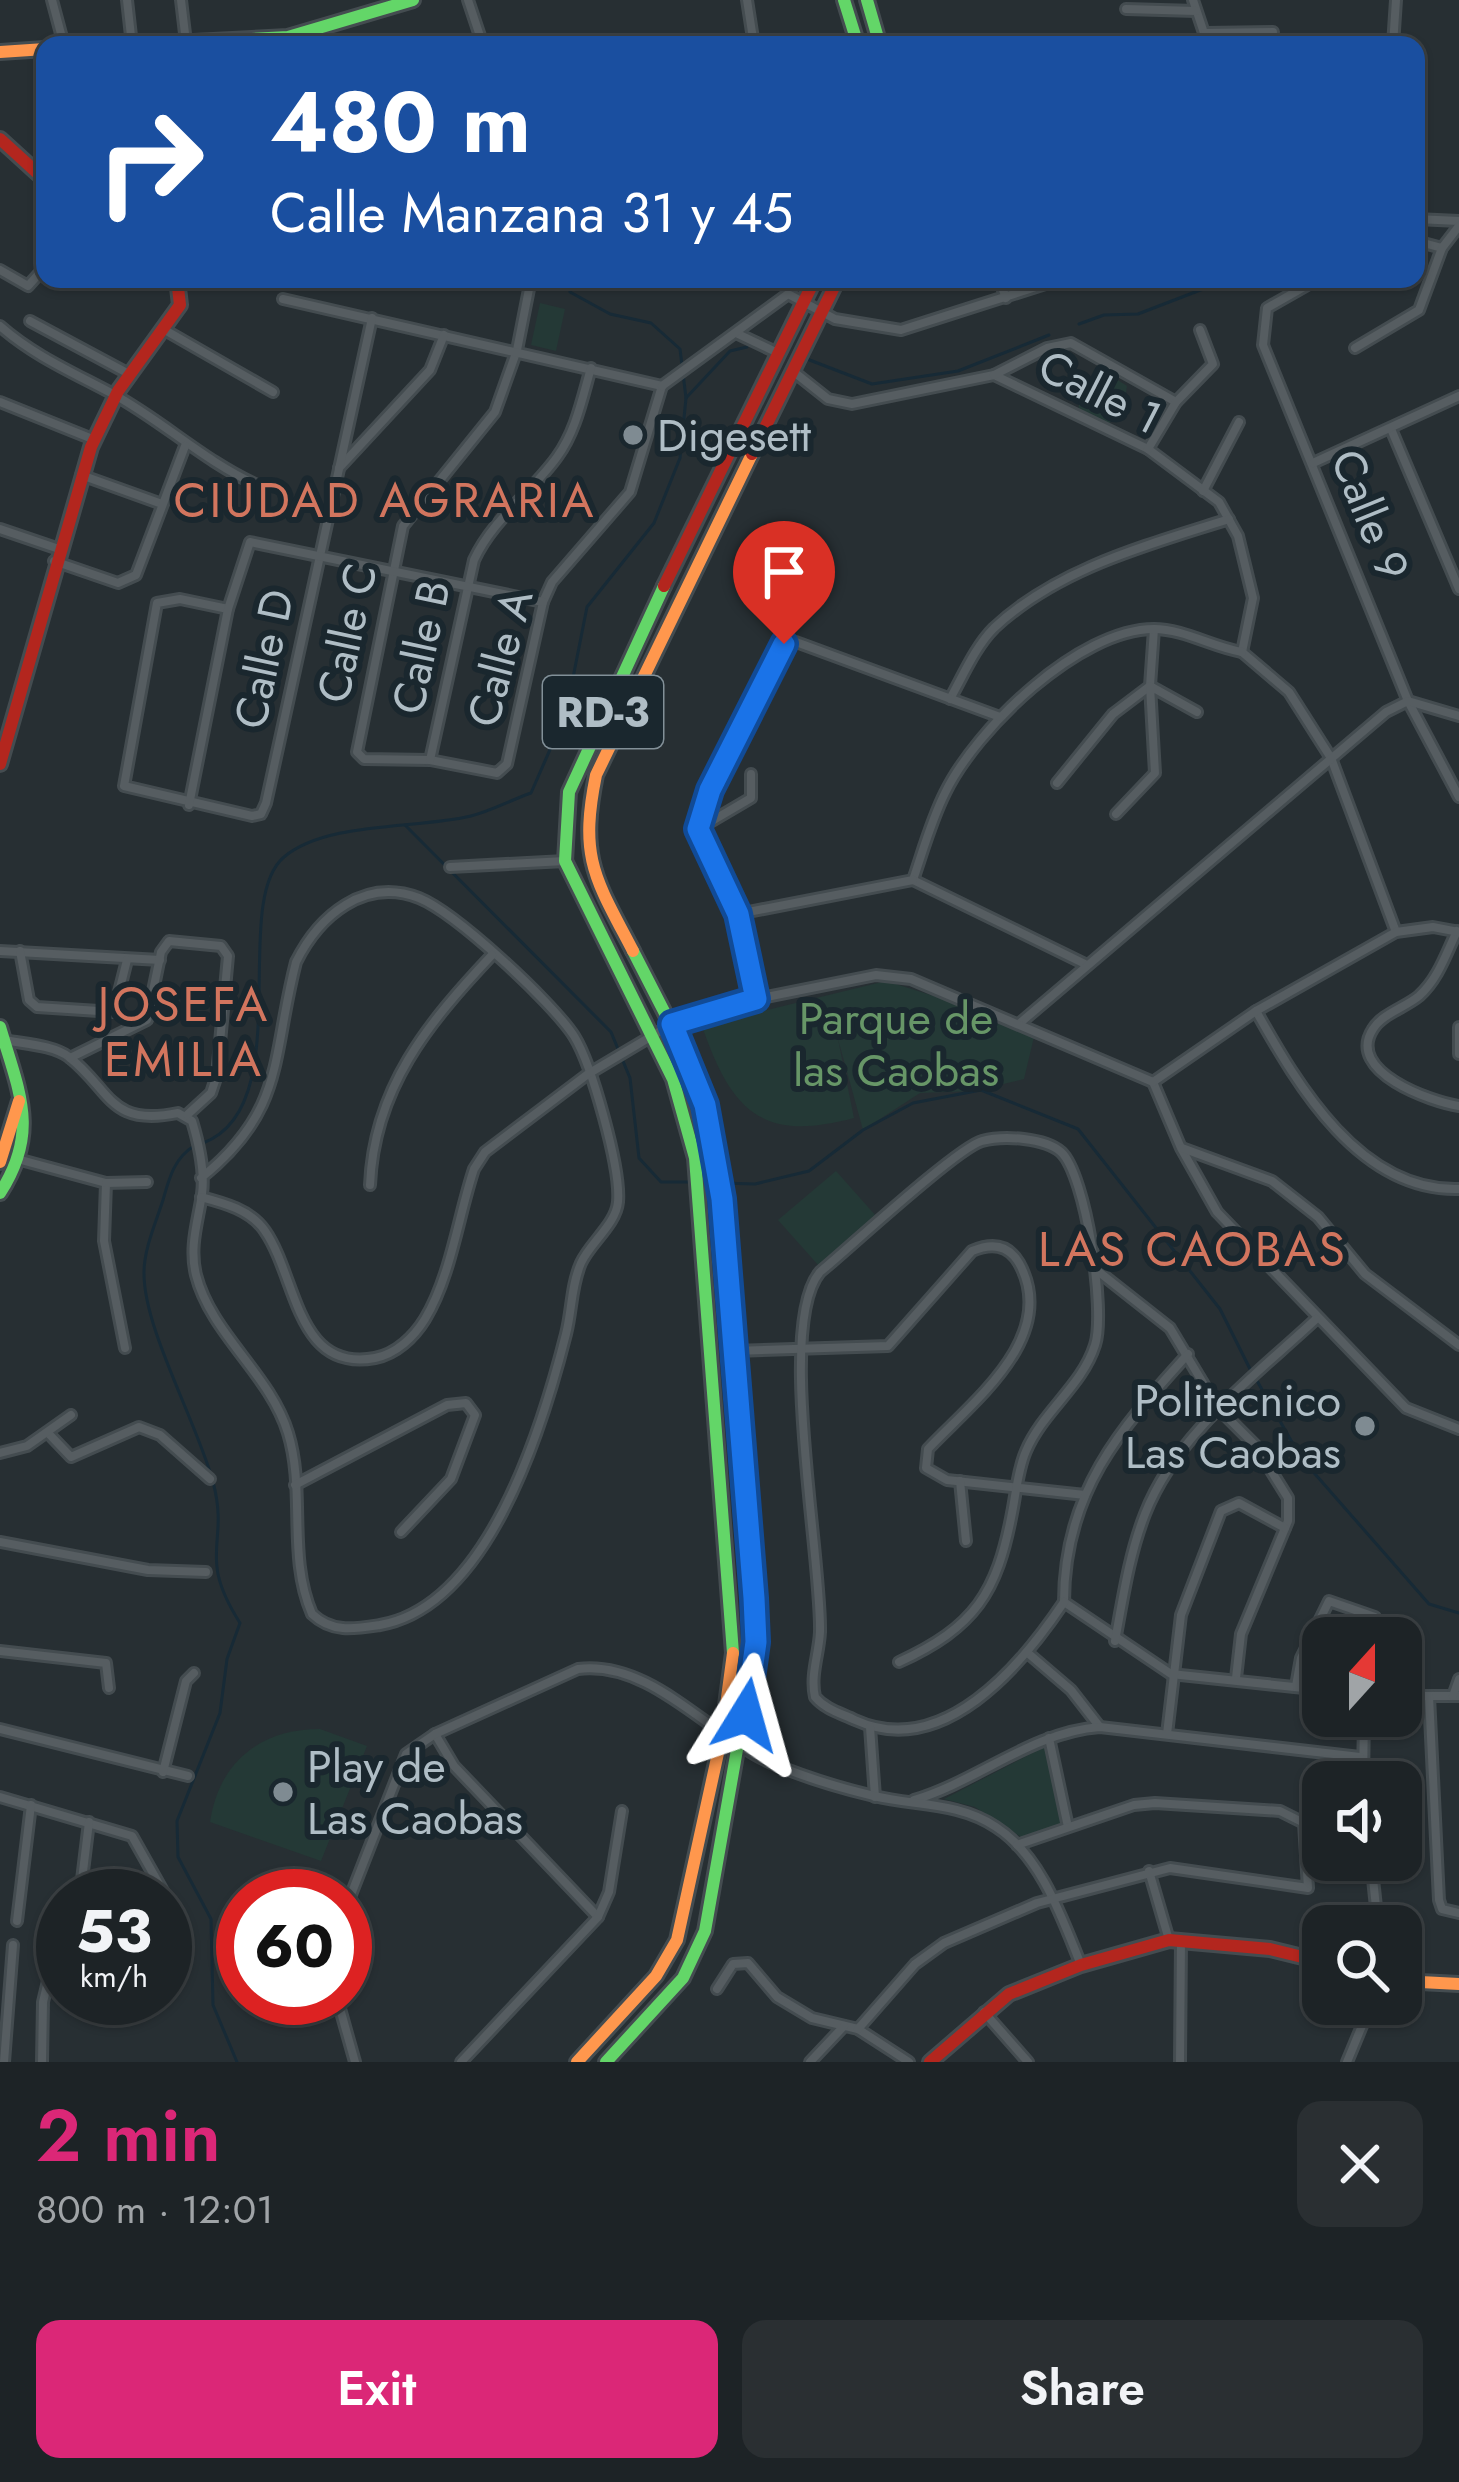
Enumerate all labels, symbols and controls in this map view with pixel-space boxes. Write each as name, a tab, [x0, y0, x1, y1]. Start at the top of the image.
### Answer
text: 480 m	[270, 62, 531, 184]
icon: right	[72, 84, 228, 240]
text: Calle Manzana 31 y 45	[270, 174, 793, 252]
street label: Calle 1	[1027, 334, 1173, 450]
place label: Digesett	[657, 403, 811, 468]
marker: Digesett	[620, 422, 646, 448]
street label: Calle 9	[1314, 440, 1426, 590]
district label: CIUDAD AGRARIA	[174, 466, 596, 535]
pin	[733, 521, 835, 644]
icon: arrive	[751, 539, 817, 605]
street label: Calle C	[301, 557, 393, 709]
street label: Calle B	[375, 574, 467, 720]
street label: Calle A	[451, 582, 550, 734]
street label: Calle D	[218, 584, 310, 734]
road number: RD-3	[543, 676, 663, 748]
district label: JOSEFA EMILIA	[92, 970, 270, 1094]
park label: Parque de las Caobas	[793, 986, 999, 1103]
district label: LAS CAOBAS	[1038, 1215, 1348, 1284]
place label: Politecnico Las Caobas	[1125, 1368, 1341, 1485]
marker: Politecnico Las Caobas	[1352, 1413, 1378, 1439]
north arrow	[1302, 1617, 1422, 1737]
map controls	[1302, 1617, 1422, 2025]
position arrow	[683, 1652, 809, 1778]
place label: Play de Las Caobas	[307, 1734, 523, 1851]
button: sound	[1302, 1761, 1422, 1881]
marker: Play de Las Caobas	[270, 1779, 296, 1805]
speed limit sign: 60	[216, 1869, 372, 2025]
text: 53	[76, 1888, 152, 1975]
button: search	[1302, 1905, 1422, 2025]
text: km/h	[80, 1955, 148, 1998]
text: 2 min	[36, 2084, 221, 2188]
button: close	[1297, 2101, 1423, 2227]
text: 800 m · 12:01	[36, 2181, 274, 2238]
button: Exit	[36, 2320, 718, 2458]
button: Share	[742, 2320, 1423, 2458]

